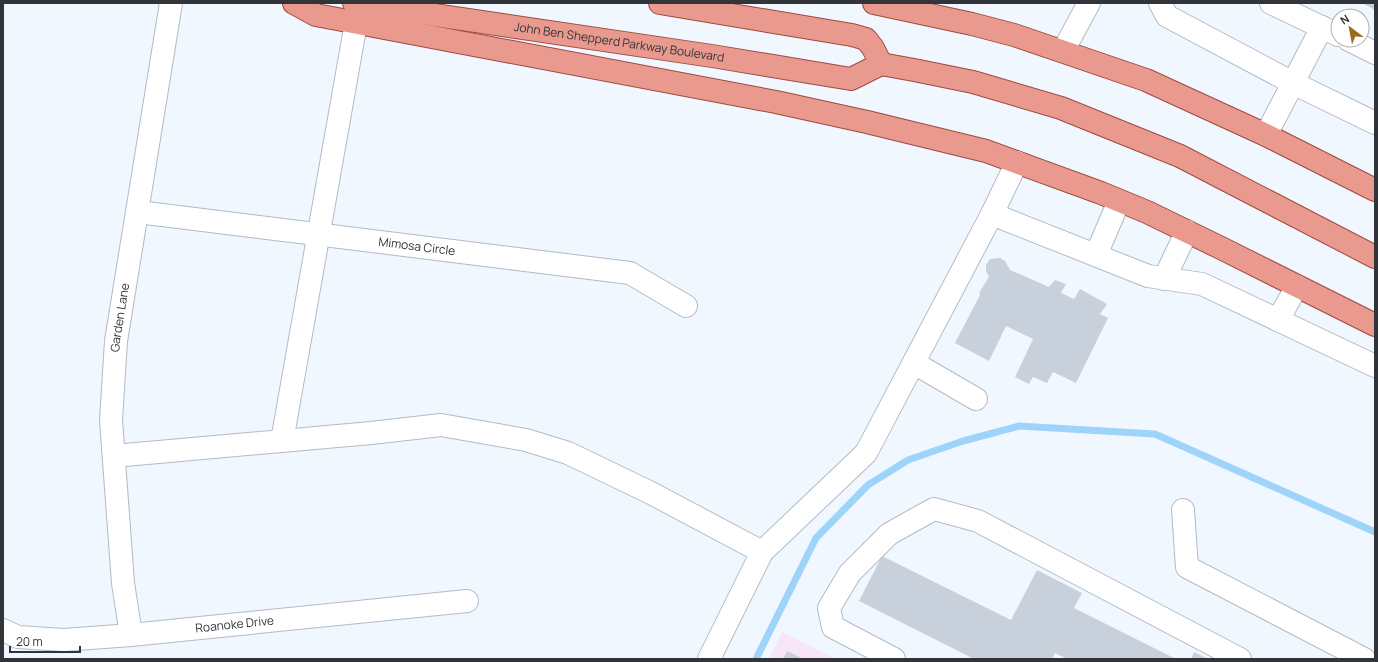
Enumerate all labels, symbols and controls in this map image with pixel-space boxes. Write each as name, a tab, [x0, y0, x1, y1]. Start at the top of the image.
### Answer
north arrow	[1330, 8, 1370, 48]
text: N	[1337, 11, 1352, 28]
street label: John Ben Shepperd Parkway Boulevard	[513, 18, 726, 66]
street label: Mimosa Circle	[377, 233, 456, 259]
street label: Garden Lane	[106, 282, 133, 353]
street label: Roanoke Drive	[194, 612, 275, 636]
scale bar	[10, 628, 80, 654]
text: 20 m	[16, 633, 43, 650]

